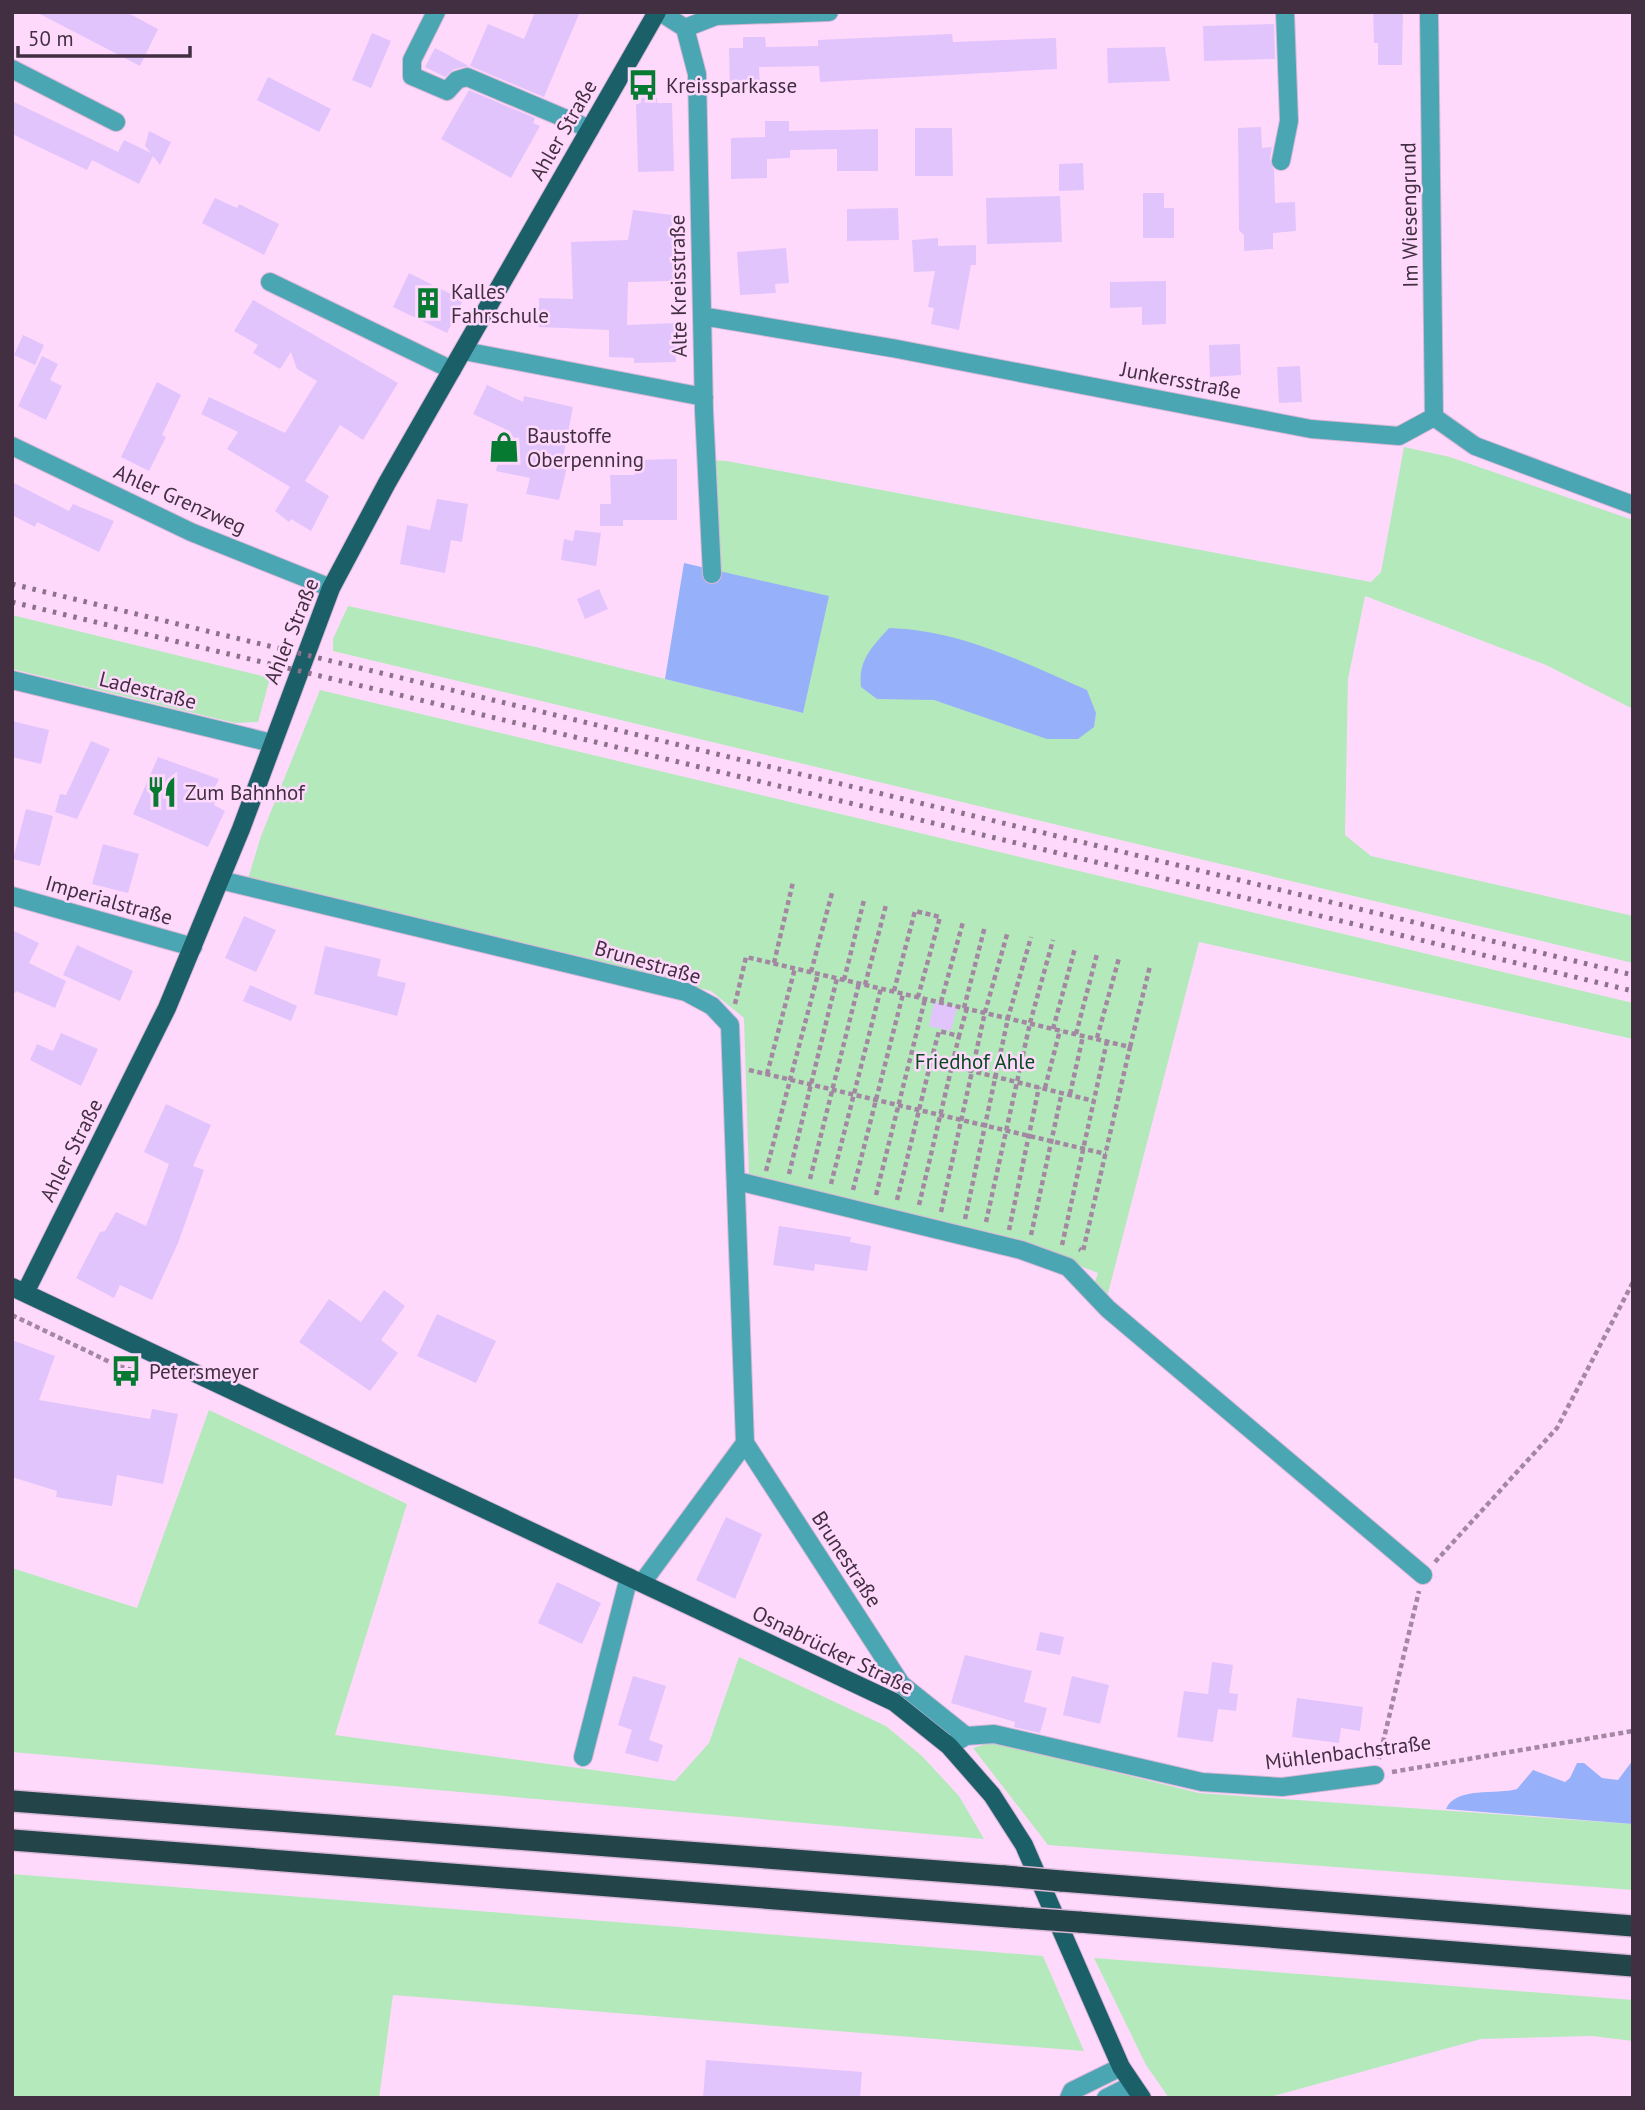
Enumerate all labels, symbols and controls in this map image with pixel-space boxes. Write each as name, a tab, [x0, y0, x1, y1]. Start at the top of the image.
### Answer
scale bar	[18, 14, 189, 58]
text: 50 m	[28, 25, 74, 52]
bus stop icon: Kreissparkasse	[626, 68, 660, 102]
place label: Kreissparkasse	[666, 72, 797, 99]
street label: Ahler Straße	[523, 75, 603, 185]
street label: Im Wiesengrund	[1394, 142, 1424, 288]
street label: Alte Kreisstraße	[663, 214, 693, 358]
place label: Kalles Fahrschule	[451, 278, 549, 329]
building icon: Kalles Fahrschule	[411, 286, 445, 320]
street label: Junkersstraße	[1118, 355, 1243, 405]
place label: Baustoffe Oberpenning	[527, 422, 644, 473]
shop icon: Baustoffe Oberpenning	[487, 430, 521, 464]
street label: Ahler Grenzweg	[110, 458, 250, 540]
street label: Ahler Straße	[257, 574, 325, 688]
street label: Ladestraße	[96, 665, 200, 715]
restaurant icon: Zum Bahnhof	[145, 775, 179, 809]
place label: Zum Bahnhof	[185, 779, 306, 806]
street label: Imperialstraße	[42, 869, 176, 931]
street label: Brunestraße	[592, 934, 704, 990]
park label: Friedhof Ahle	[915, 1048, 1035, 1075]
street label: Ahler Straße	[33, 1094, 109, 1206]
bus stop icon: Petersmeyer	[109, 1354, 143, 1388]
place label: Petersmeyer	[149, 1358, 259, 1385]
street label: Brunestraße	[806, 1506, 888, 1612]
street label: Osnabrücker Straße	[748, 1599, 918, 1701]
street label: Mühlenbachstraße	[1263, 1728, 1433, 1776]

